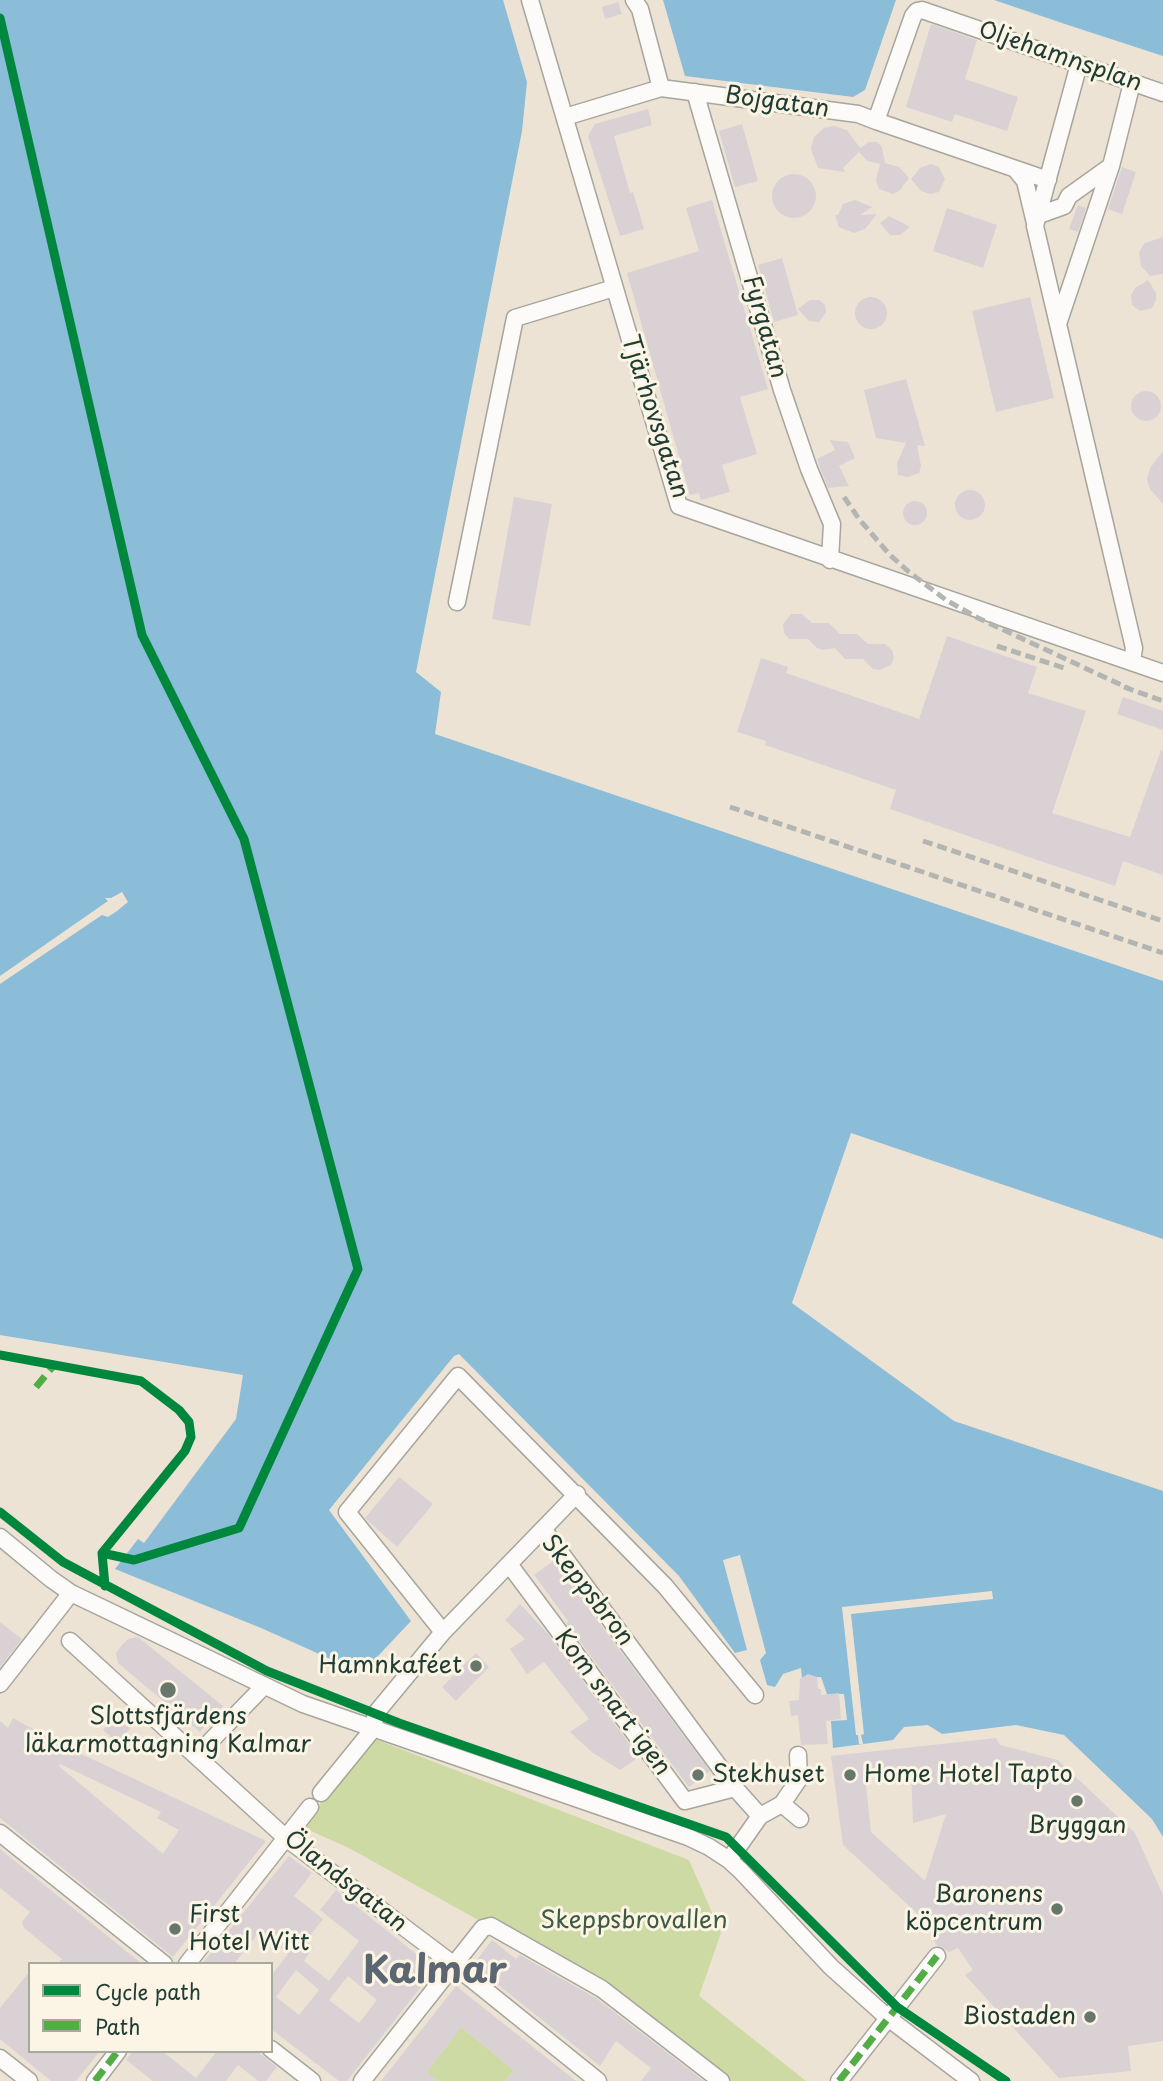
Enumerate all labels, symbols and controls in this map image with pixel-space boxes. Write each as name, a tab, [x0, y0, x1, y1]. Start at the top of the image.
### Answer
street label: Oljehamnsplan	[974, 16, 1146, 98]
street label: Bojgatan	[723, 81, 831, 125]
street label: Fyrgatan	[736, 272, 792, 382]
street label: Tjärhovsgatan	[614, 332, 694, 502]
street label: Skeppsbron	[535, 1530, 639, 1652]
street label: Kom snart igen	[548, 1624, 676, 1782]
place label: Hamnkaféet	[319, 1652, 462, 1680]
marker: Hamnkaféet	[468, 1658, 484, 1674]
marker: Slottsfjärdens läkarmottagning Kalmar	[158, 1680, 178, 1700]
place label: Slottsfjärdens läkarmottagning Kalmar	[25, 1703, 311, 1759]
place label: Stekhuset	[712, 1761, 825, 1789]
place label: Home Hotel Tapto	[864, 1761, 1073, 1789]
marker: Stekhuset	[690, 1767, 706, 1783]
marker: Home Hotel Tapto	[842, 1767, 858, 1783]
marker: Bryggan	[1069, 1793, 1085, 1809]
place label: Bryggan	[1028, 1812, 1126, 1840]
street label: Ölandsgatan	[278, 1825, 412, 1939]
place label: Baronens köpcentrum	[905, 1881, 1043, 1937]
place label: First Hotel Witt	[189, 1901, 310, 1957]
marker: Baronens köpcentrum	[1049, 1901, 1065, 1917]
park label: Skeppsbrovallen	[540, 1907, 728, 1935]
marker: First Hotel Witt	[167, 1921, 183, 1937]
district label: Kalmar	[363, 1950, 507, 1996]
legend	[28, 1962, 273, 2053]
text: Cycle path	[95, 1975, 201, 2007]
place label: Biostaden	[962, 2003, 1076, 2031]
marker: Biostaden	[1082, 2009, 1098, 2025]
text: Path	[95, 2010, 140, 2042]

